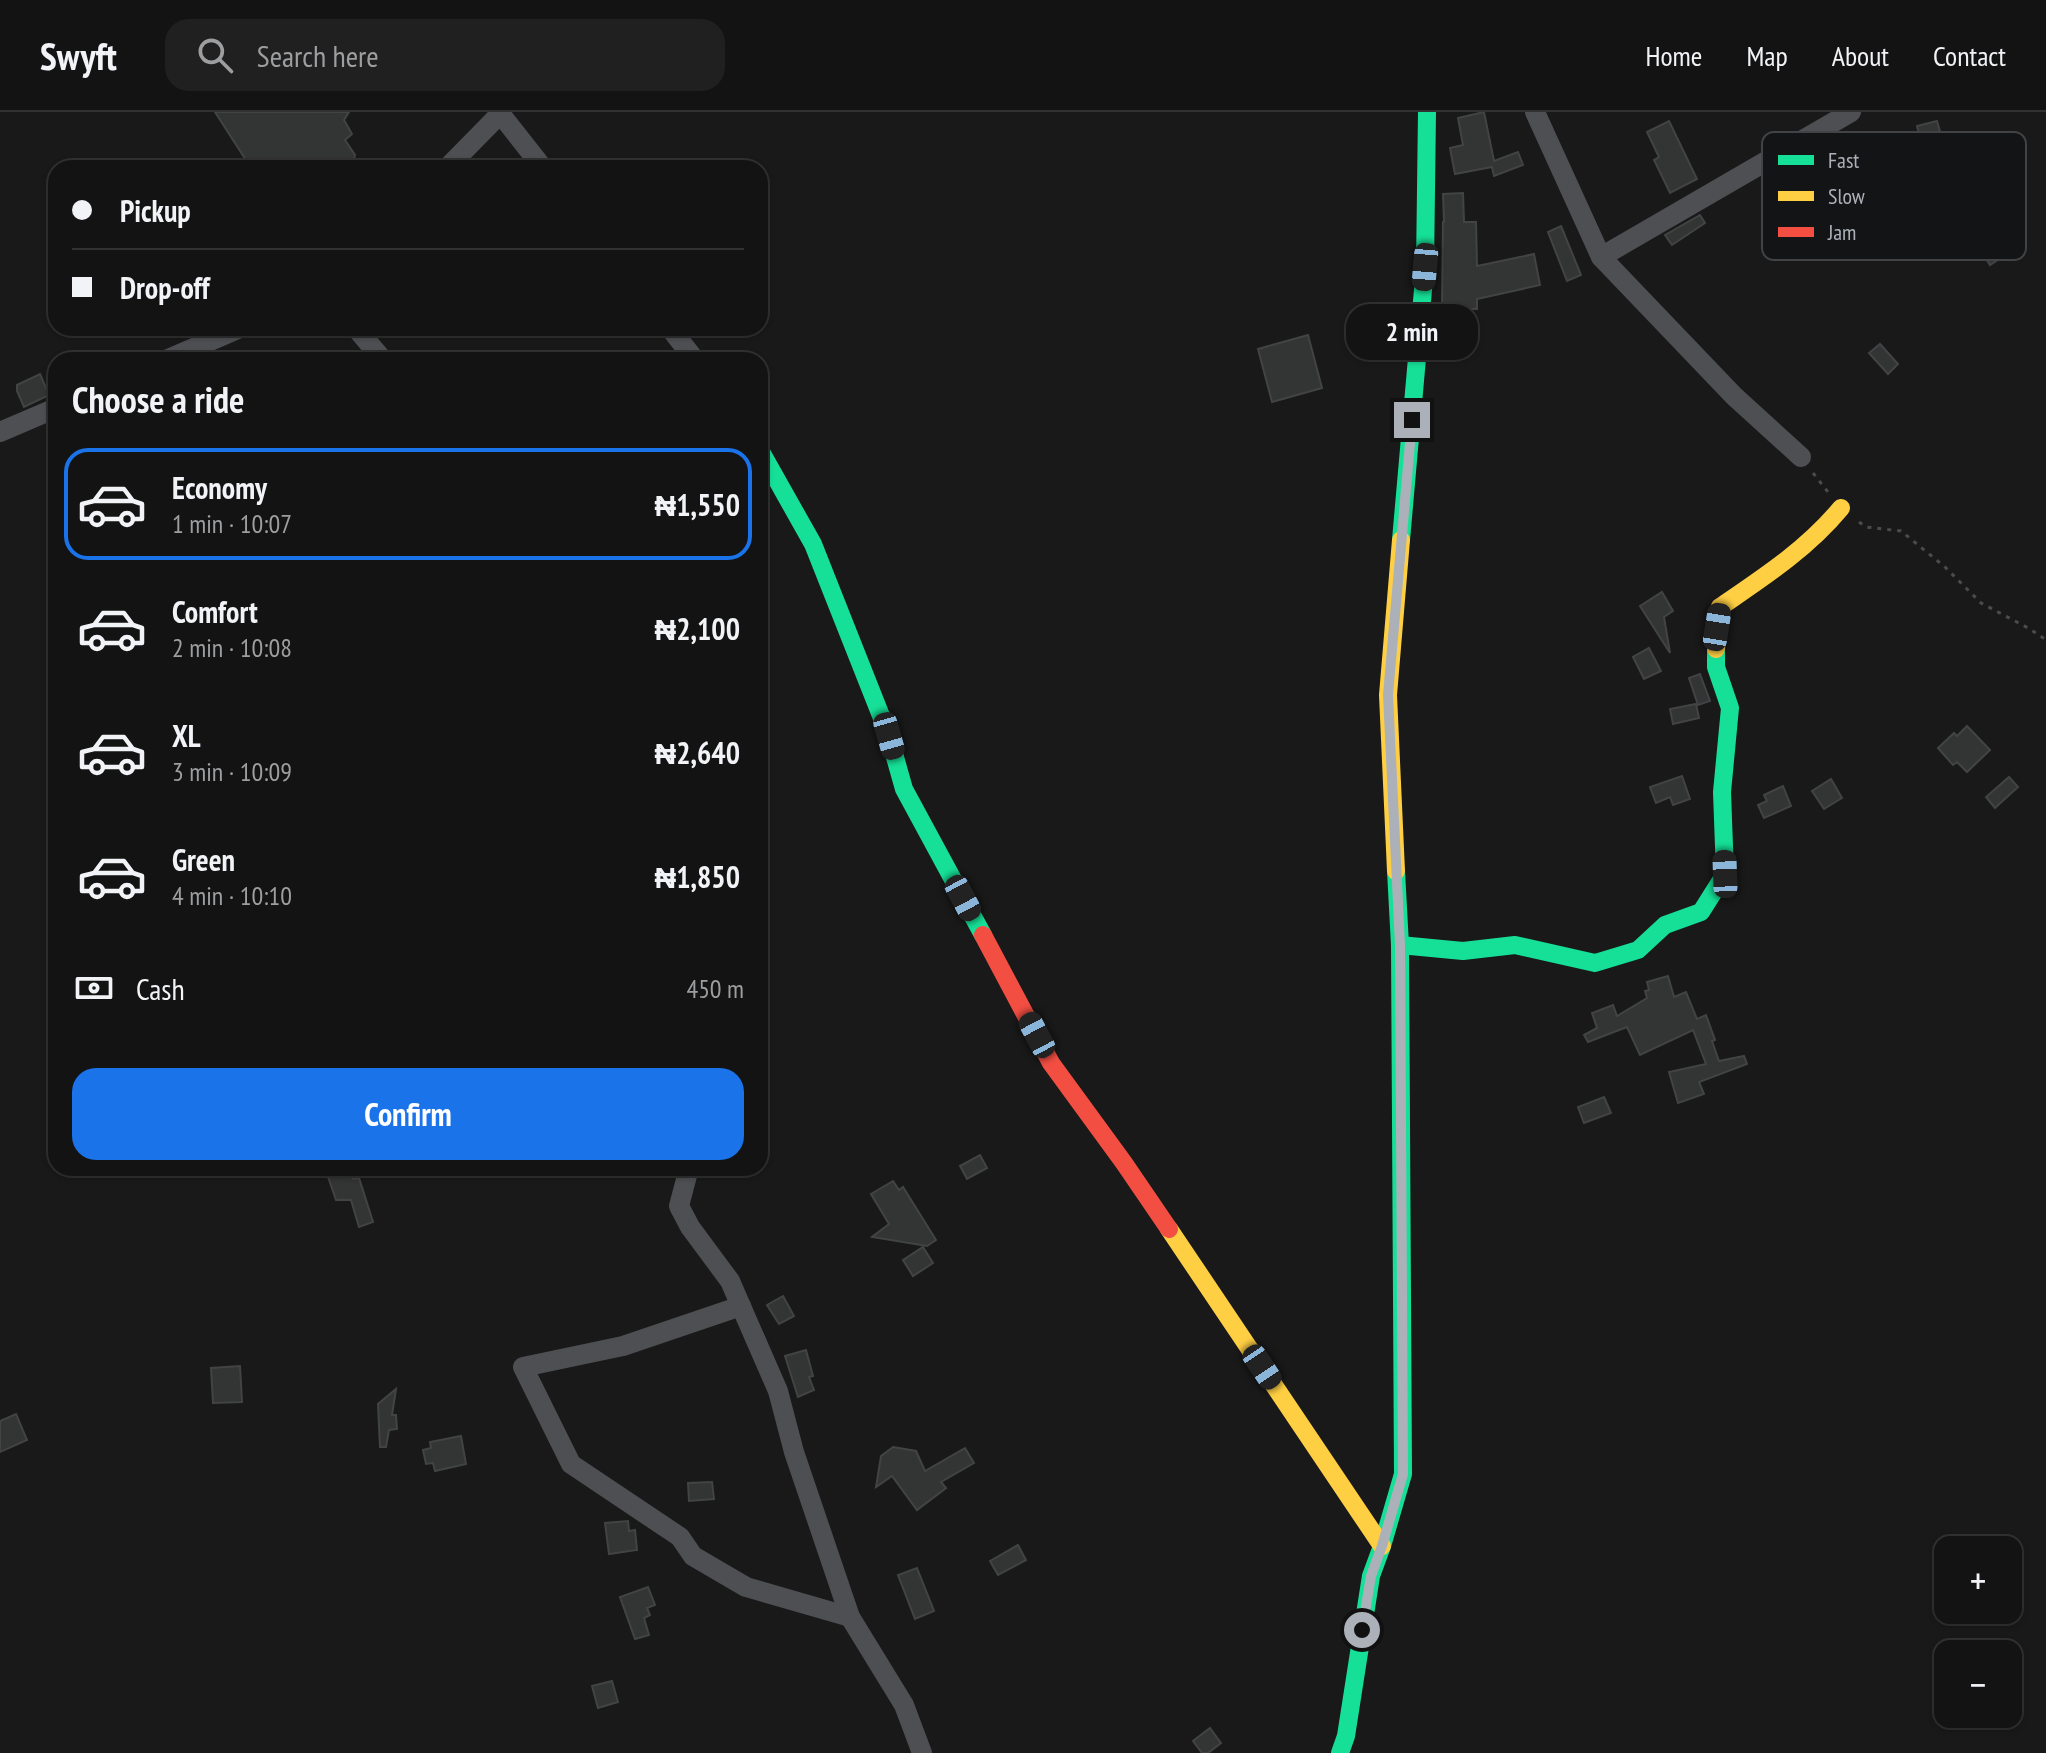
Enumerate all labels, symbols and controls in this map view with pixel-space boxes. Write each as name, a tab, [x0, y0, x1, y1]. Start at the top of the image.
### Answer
search box	[165, 19, 725, 91]
text: Swyft	[40, 31, 117, 80]
icon: search	[193, 33, 237, 77]
text: Search here	[257, 36, 379, 75]
text: Home	[1646, 37, 1702, 74]
text: Map	[1746, 37, 1788, 74]
text: About	[1832, 37, 1889, 74]
text: Contact	[1933, 37, 2006, 74]
legend	[1762, 132, 2026, 260]
text: Fast	[1828, 146, 1859, 174]
text: Slow	[1828, 182, 1865, 210]
text: Pickup	[120, 191, 191, 230]
text: Jam	[1827, 218, 1856, 246]
car	[1411, 242, 1439, 292]
text: Drop-off	[120, 268, 210, 307]
callout: 2 min	[1346, 304, 1478, 360]
text: 2 min	[1386, 315, 1438, 348]
text: Choose a ride	[72, 376, 244, 423]
route end	[1394, 402, 1430, 438]
icon: car	[76, 468, 148, 540]
text: Economy	[172, 468, 267, 507]
text: ₦1,550	[654, 485, 740, 524]
text: 1 min · 10:07	[172, 507, 292, 540]
icon: car	[76, 592, 148, 664]
text: Comfort	[172, 592, 258, 631]
car	[1701, 601, 1733, 653]
text: ₦2,100	[654, 609, 740, 648]
text: 2 min · 10:08	[172, 631, 292, 664]
car	[871, 710, 907, 762]
icon: car	[76, 716, 148, 788]
text: XL	[172, 716, 201, 755]
text: ₦2,640	[654, 733, 740, 772]
text: 3 min · 10:09	[172, 755, 292, 788]
icon: car	[76, 840, 148, 912]
text: Green	[172, 840, 235, 879]
car	[1712, 850, 1738, 898]
text: ₦1,850	[654, 857, 740, 896]
car	[941, 871, 985, 925]
text: 4 min · 10:10	[172, 879, 292, 912]
icon: cash	[72, 966, 116, 1010]
text: Cash	[136, 969, 185, 1008]
text: 450 m	[686, 972, 744, 1005]
car	[1015, 1008, 1059, 1062]
button: Confirm	[72, 1068, 744, 1160]
car	[1239, 1340, 1285, 1394]
map controls	[1934, 1536, 2022, 1728]
button: +	[1934, 1536, 2022, 1624]
route start	[1344, 1612, 1380, 1648]
button: −	[1934, 1640, 2022, 1728]

